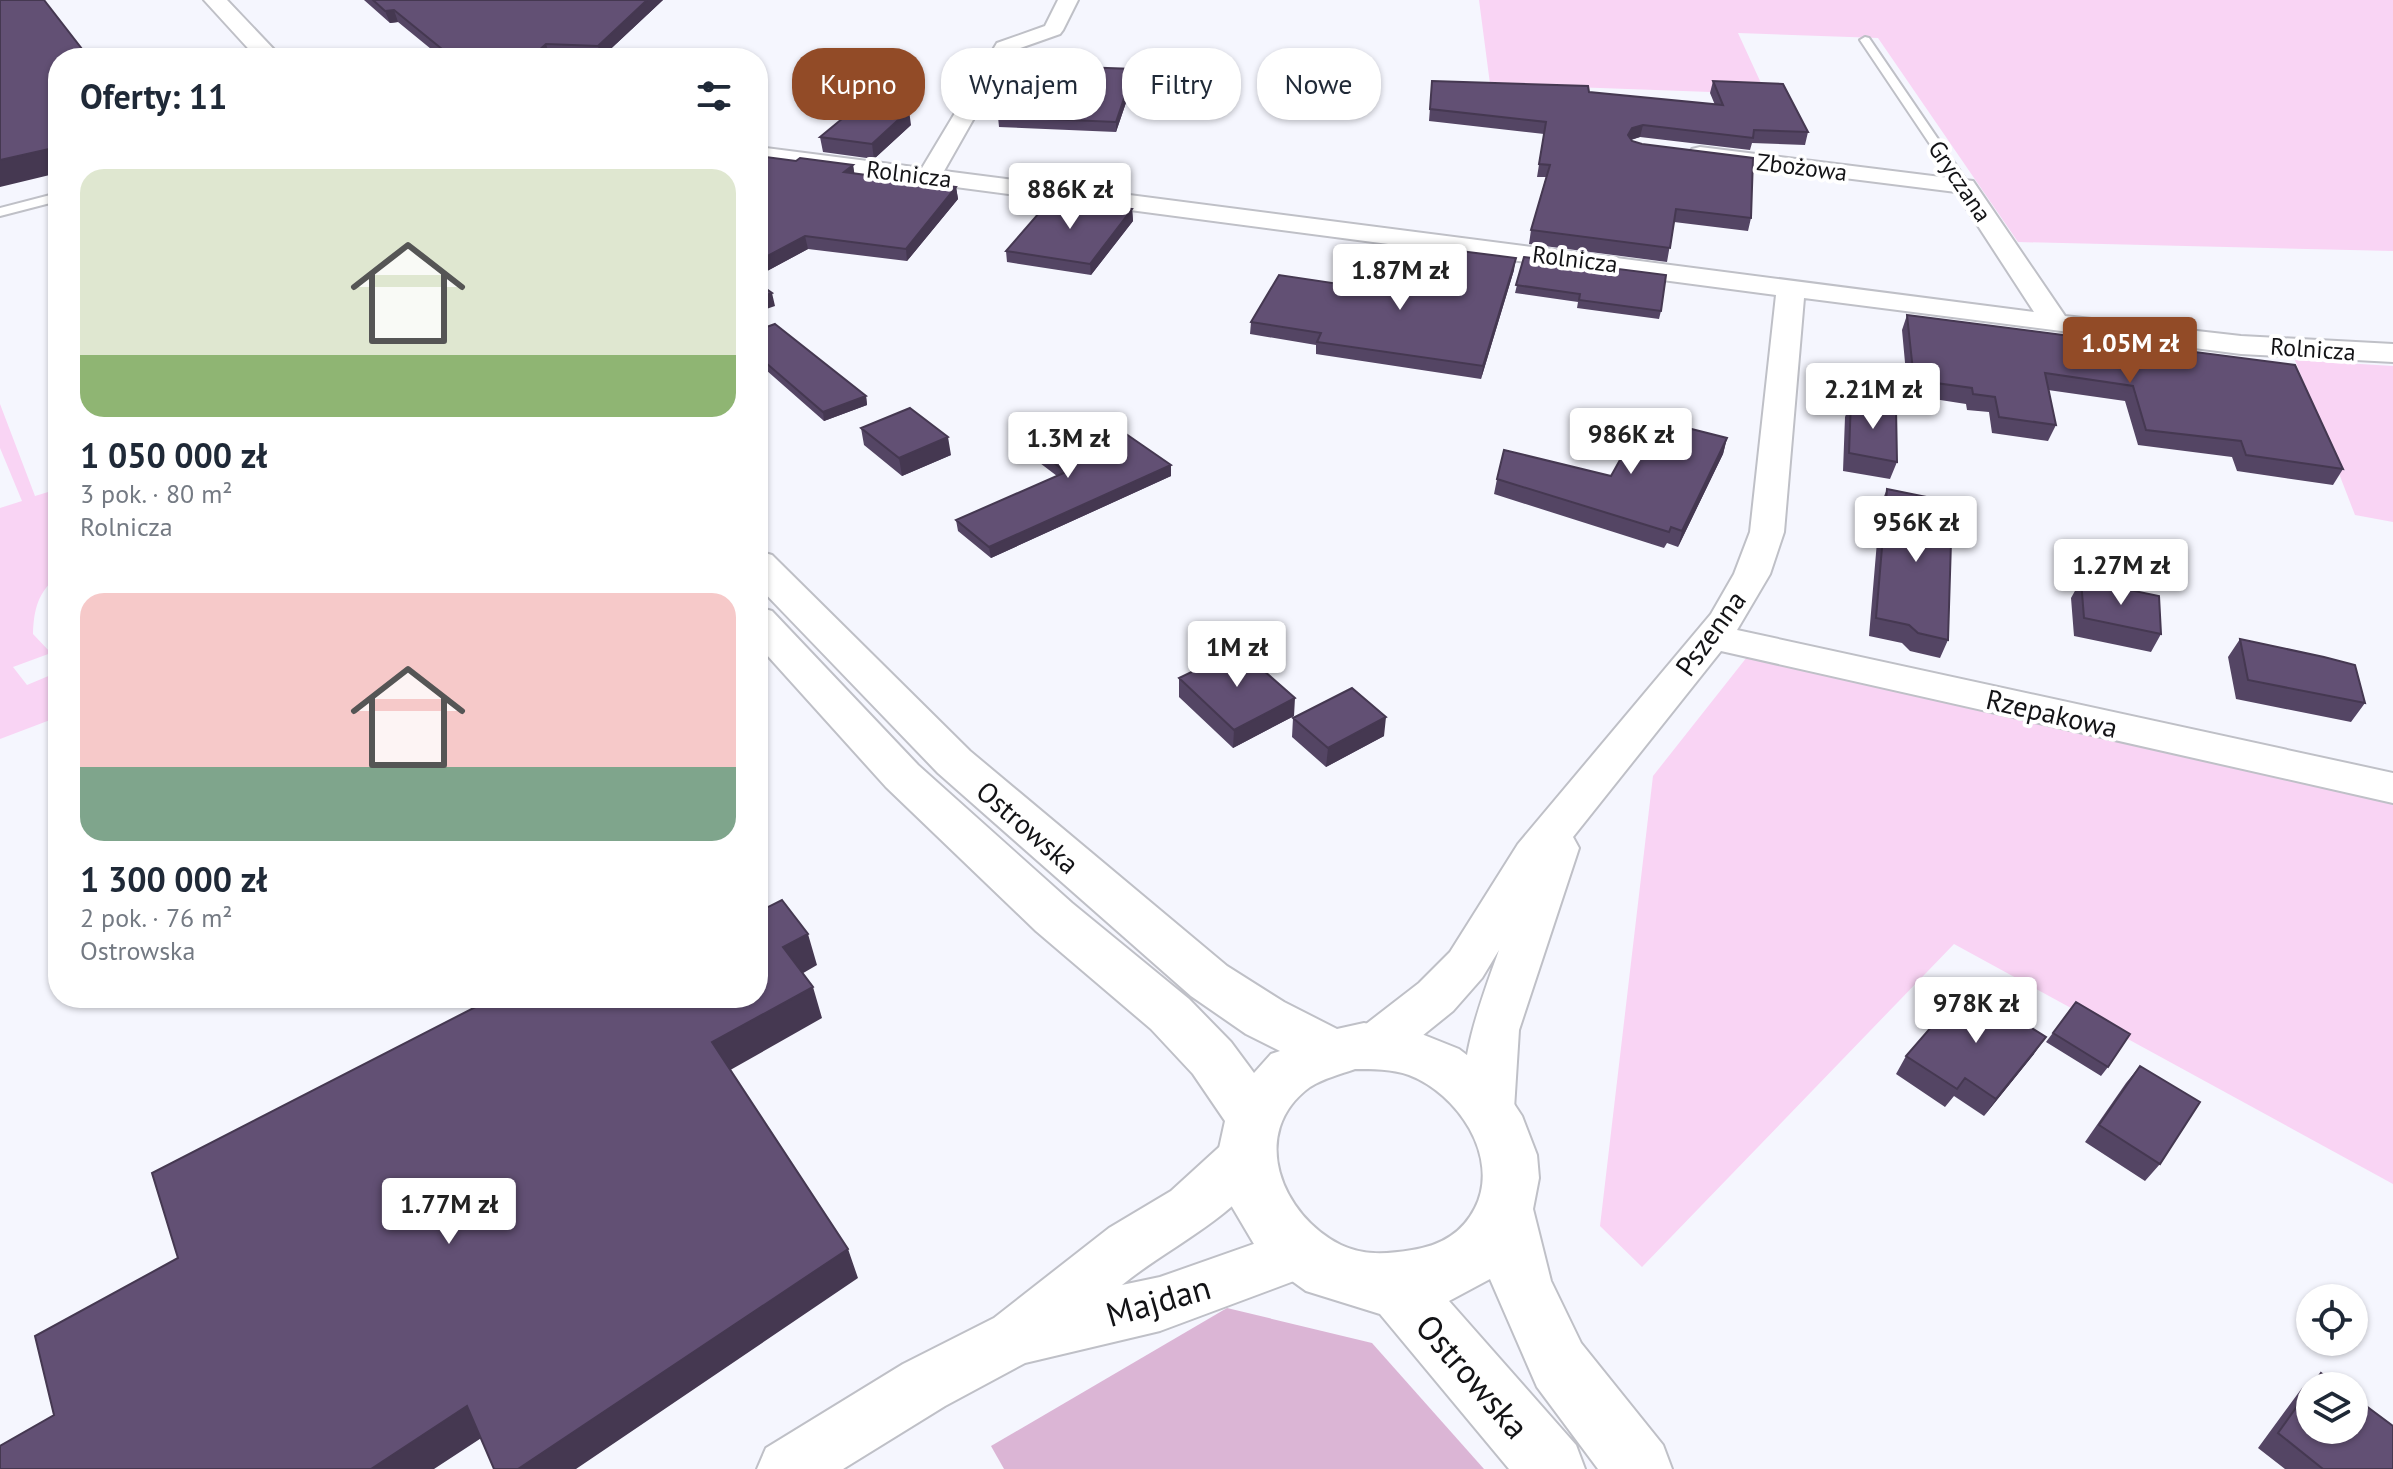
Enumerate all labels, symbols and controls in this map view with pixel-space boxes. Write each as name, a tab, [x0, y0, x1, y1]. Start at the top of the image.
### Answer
chip: Kupno	[792, 48, 925, 120]
chip: Wynajem	[941, 48, 1106, 120]
chip: Filtry	[1122, 48, 1241, 120]
chip: Nowe	[1257, 48, 1381, 120]
text: Oferty: 11	[80, 74, 227, 118]
icon: filters	[692, 74, 736, 118]
street label: Gryczana	[1921, 134, 1999, 228]
street label: Zbożowa	[1755, 146, 1849, 188]
street label: Rolnicza	[865, 153, 953, 195]
pin: 886K zł	[996, 163, 1144, 231]
text: 886K zł	[1027, 172, 1113, 205]
icon: home	[336, 221, 480, 365]
street label: Rolnicza	[1531, 238, 1619, 280]
pin: 1.87M zł	[1317, 244, 1483, 312]
text: 1.87M zł	[1351, 253, 1449, 286]
pin: 1.05M zł	[2047, 317, 2213, 385]
text: 1.05M zł	[2081, 326, 2179, 359]
street label: Rolnicza	[2269, 331, 2357, 367]
pin: 2.21M zł	[1790, 363, 1956, 431]
text: 2.21M zł	[1824, 372, 1922, 405]
pin: 986K zł	[1557, 408, 1705, 476]
pin: 1.3M zł	[994, 412, 1142, 480]
text: 986K zł	[1588, 417, 1674, 450]
text: 1.3M zł	[1026, 421, 1110, 454]
text: 1 050 000 zł	[80, 433, 267, 477]
text: 3 pok. · 80 m²	[80, 477, 233, 510]
pin: 956K zł	[1842, 496, 1990, 564]
text: 956K zł	[1873, 505, 1959, 538]
text: Rolnicza	[80, 510, 173, 543]
pin: 1.27M zł	[2038, 539, 2204, 607]
text: 1.27M zł	[2072, 548, 2170, 581]
street label: Pszenna	[1666, 583, 1754, 683]
pin: 1M zł	[1181, 621, 1293, 689]
text: 1M zł	[1206, 630, 1268, 663]
icon: home	[336, 645, 480, 789]
street label: Rzepakowa	[1983, 680, 2121, 746]
street label: Ostrowska	[969, 772, 1087, 882]
text: 1 300 000 zł	[80, 857, 267, 901]
text: 2 pok. · 76 m²	[80, 901, 233, 934]
text: Ostrowska	[80, 934, 195, 967]
pin: 978K zł	[1902, 977, 2050, 1045]
text: 978K zł	[1933, 986, 2019, 1019]
pin: 1.77M zł	[366, 1178, 532, 1246]
text: 1.77M zł	[400, 1187, 498, 1220]
street label: Majdan	[1101, 1264, 1215, 1336]
map controls	[2296, 1284, 2368, 1444]
button: locate	[2296, 1284, 2368, 1356]
street label: Ostrowska	[1407, 1305, 1539, 1447]
button: layers	[2296, 1372, 2368, 1444]

